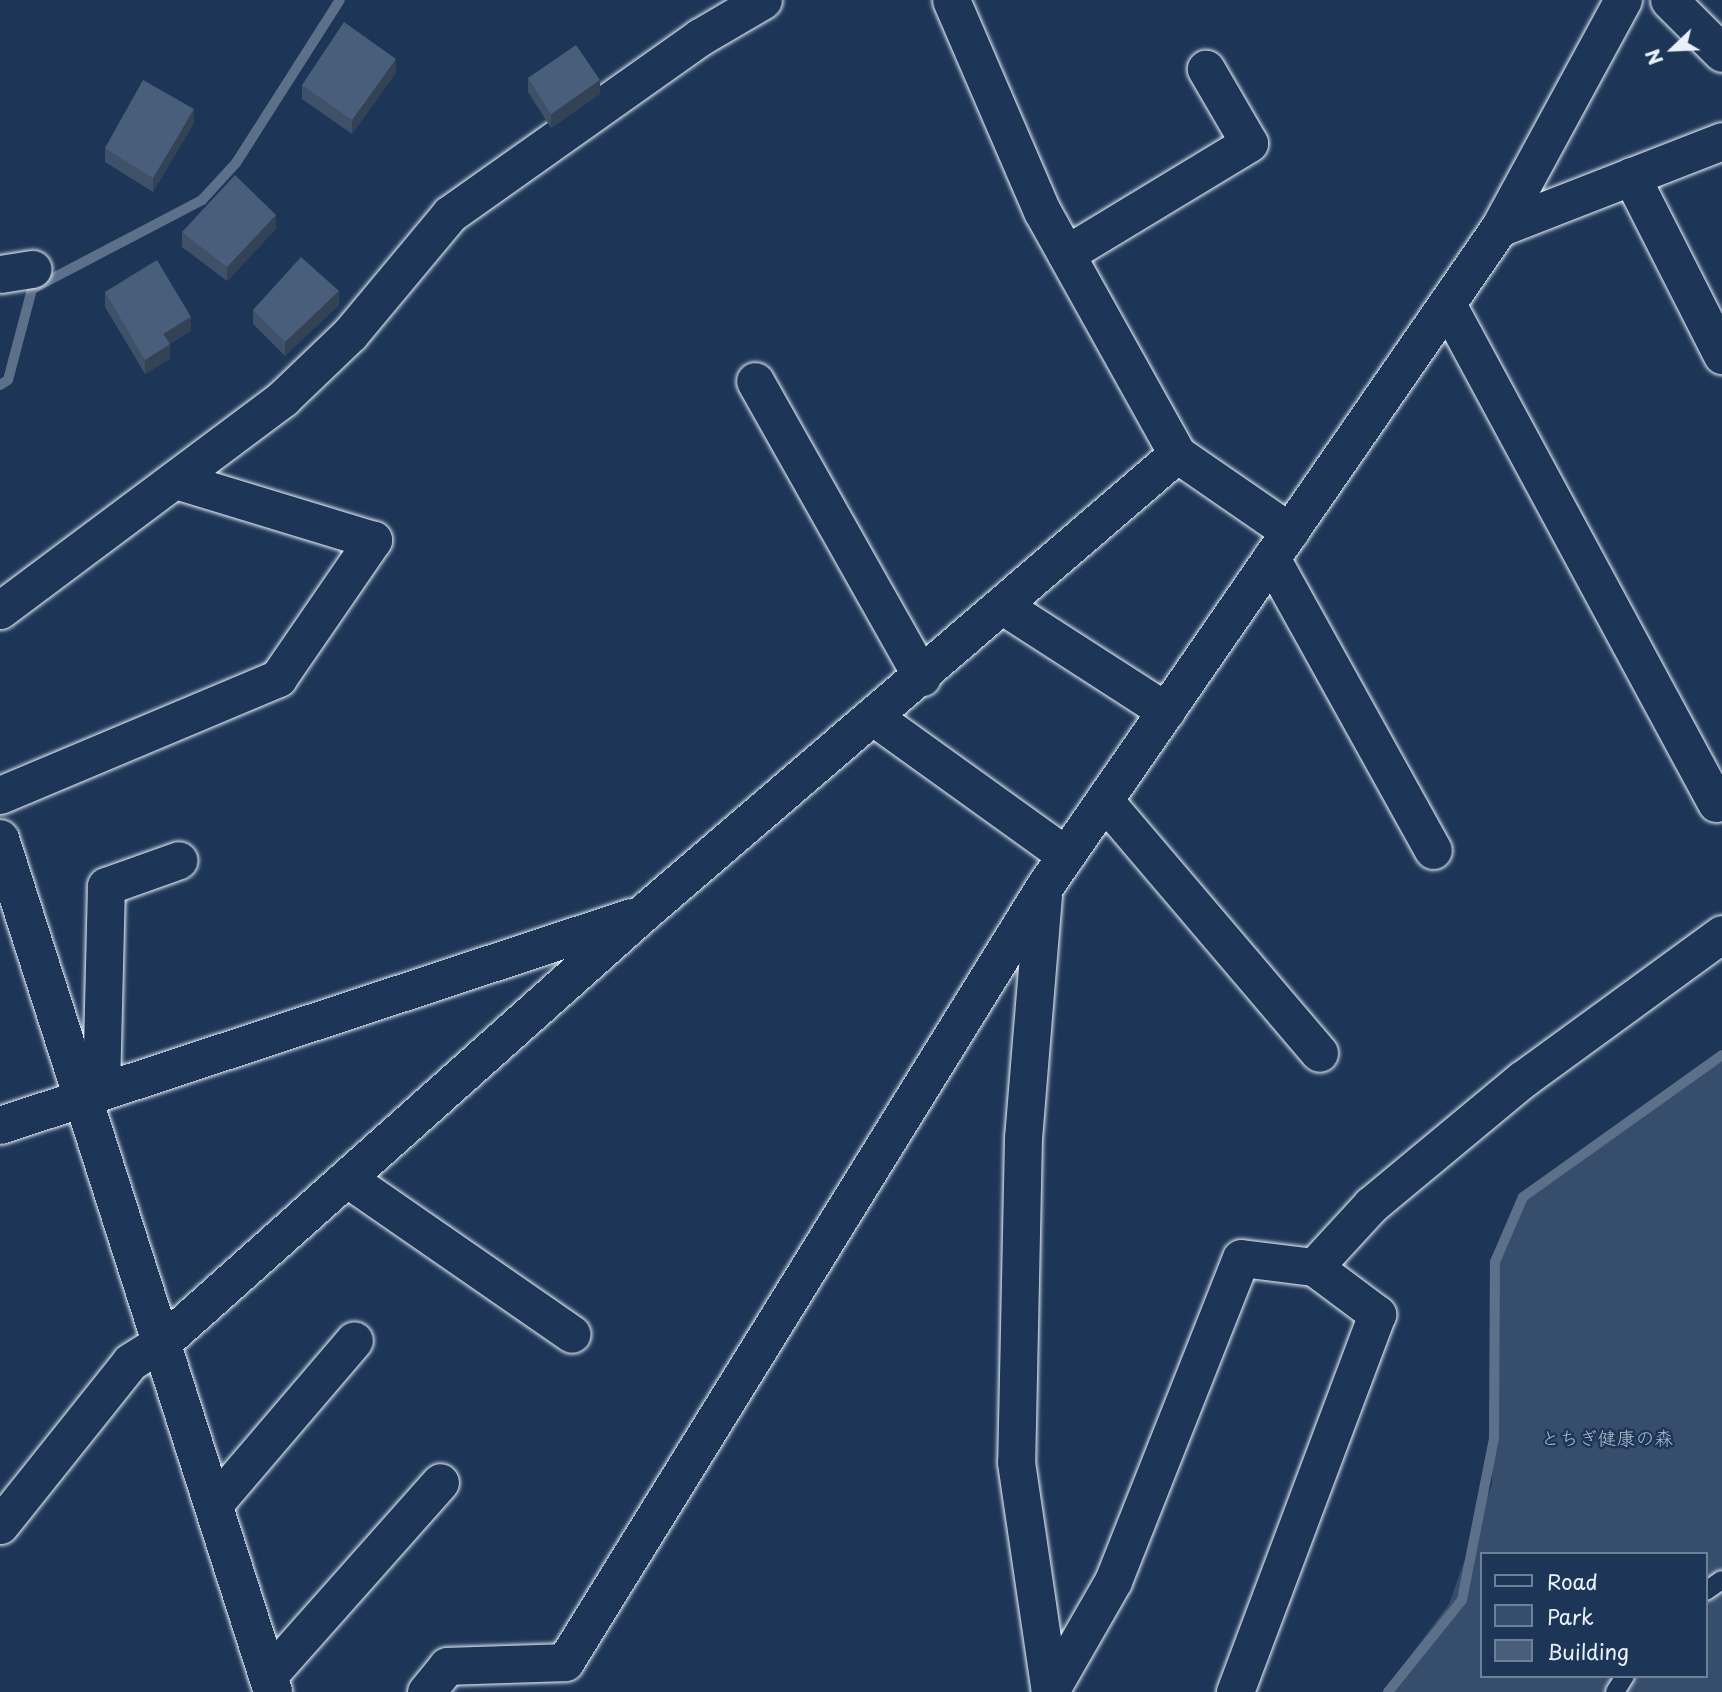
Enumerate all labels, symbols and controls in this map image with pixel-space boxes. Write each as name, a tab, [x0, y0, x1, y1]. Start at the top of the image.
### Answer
north arrow	[1638, 14, 1708, 84]
text: N	[1638, 45, 1669, 70]
park label: とちぎ健康の森	[1541, 1427, 1673, 1449]
legend	[1480, 1552, 1708, 1678]
text: Road	[1547, 1565, 1598, 1597]
text: Park	[1547, 1600, 1594, 1632]
text: Building	[1547, 1635, 1629, 1667]

